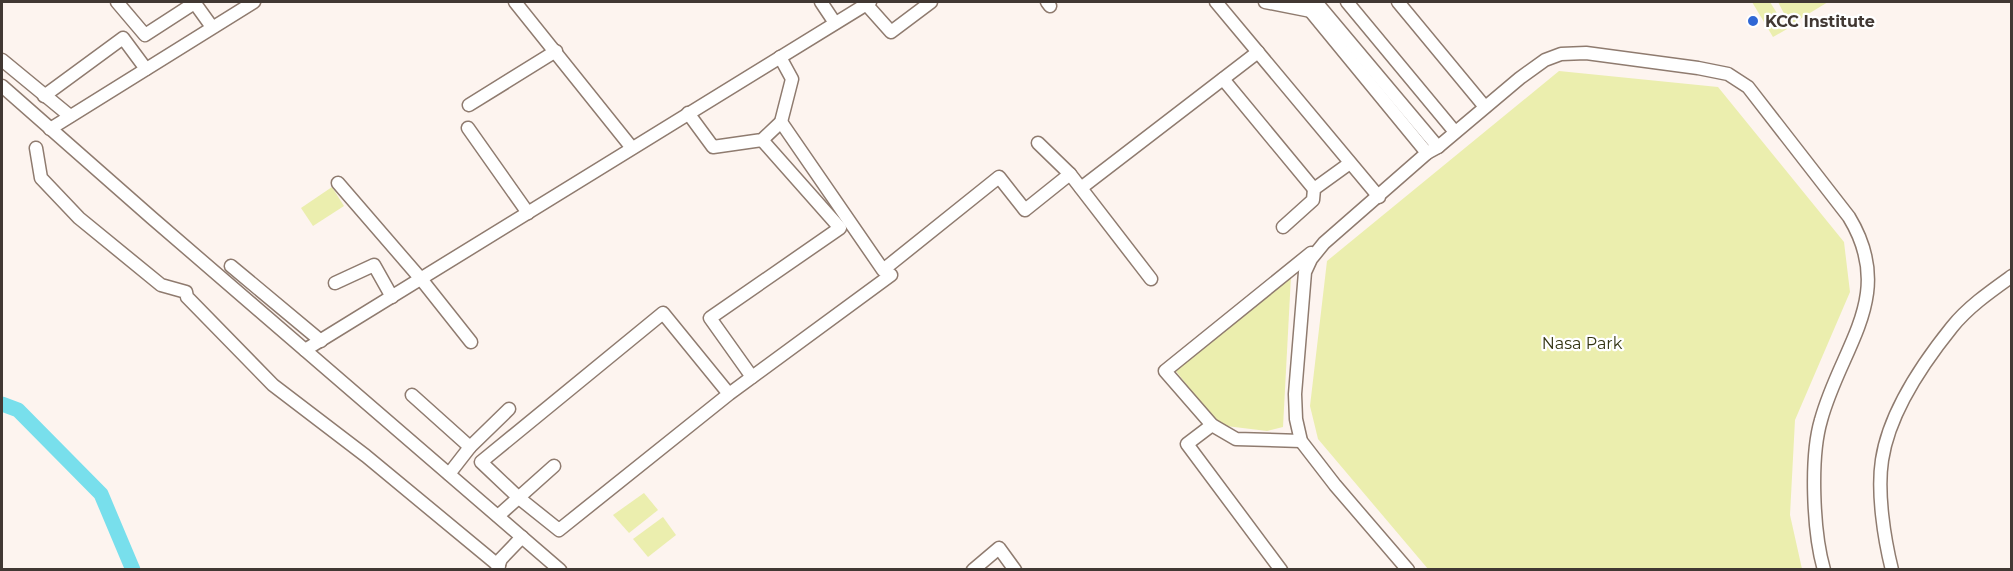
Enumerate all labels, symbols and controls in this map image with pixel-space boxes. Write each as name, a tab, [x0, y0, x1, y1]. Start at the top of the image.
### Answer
place label: KCC Institute	[1765, 12, 1875, 31]
marker: KCC Institute	[1746, 14, 1760, 28]
park label: Nasa Park	[1542, 334, 1623, 353]

